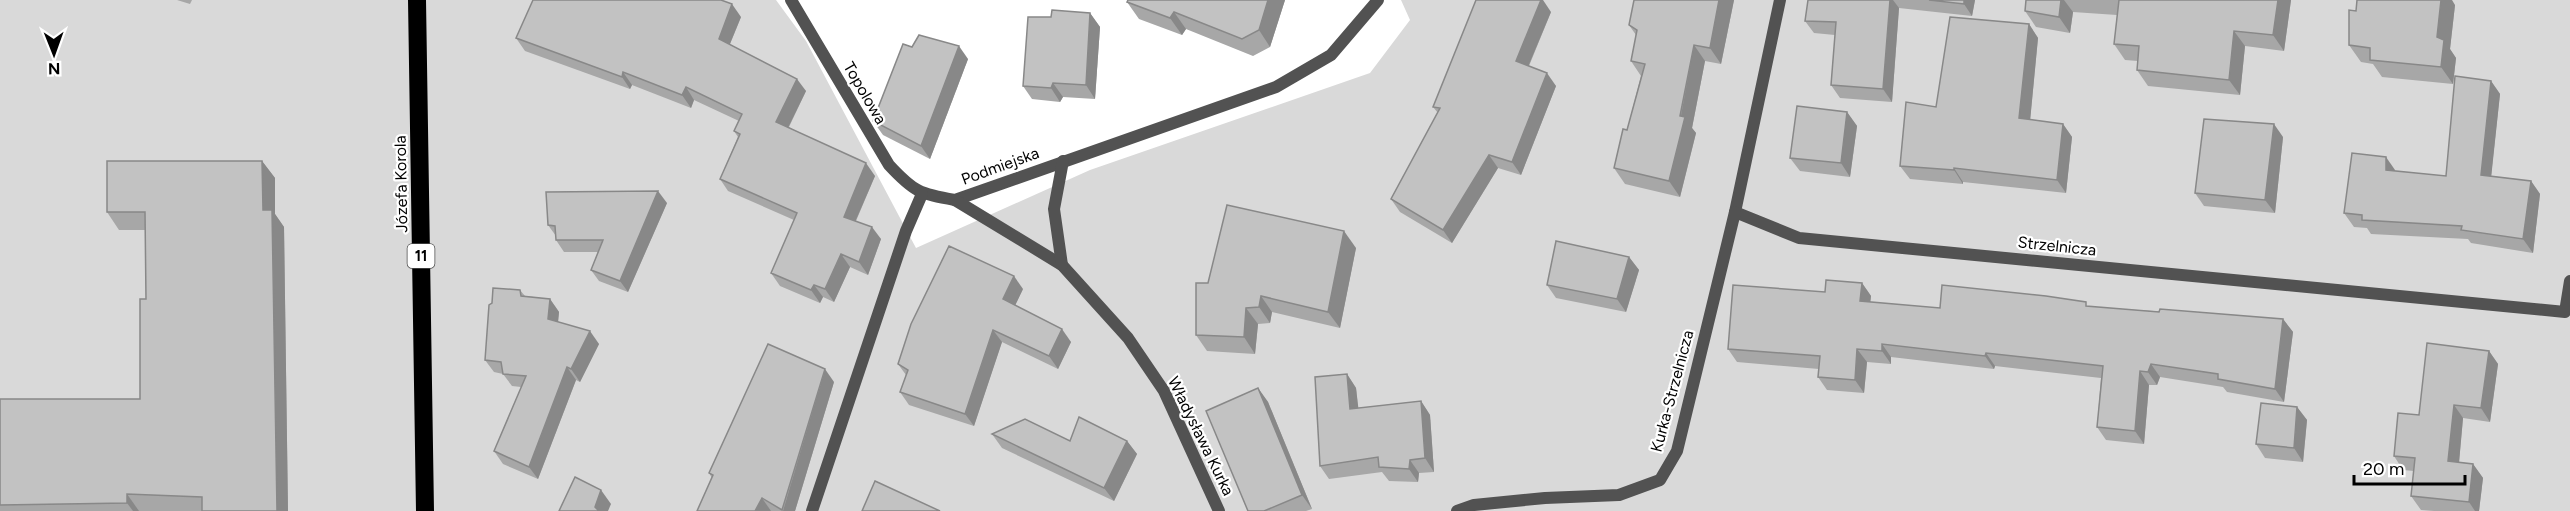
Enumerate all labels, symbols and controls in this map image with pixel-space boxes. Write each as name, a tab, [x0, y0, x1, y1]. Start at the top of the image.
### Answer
north arrow	[24, 24, 84, 84]
street label: Topolowa	[840, 58, 890, 128]
text: N	[48, 59, 61, 78]
street label: Józefa Korola	[391, 135, 411, 233]
street label: Podmiejska	[959, 143, 1041, 189]
street label: Strzelnicza	[2017, 232, 2097, 260]
road number: 11	[408, 244, 434, 268]
street label: Kurka-Strzelnicza	[1647, 328, 1697, 454]
street label: Władysława Kurka	[1164, 373, 1238, 499]
scale bar	[2354, 448, 2465, 486]
text: 20 m	[2363, 458, 2404, 480]

